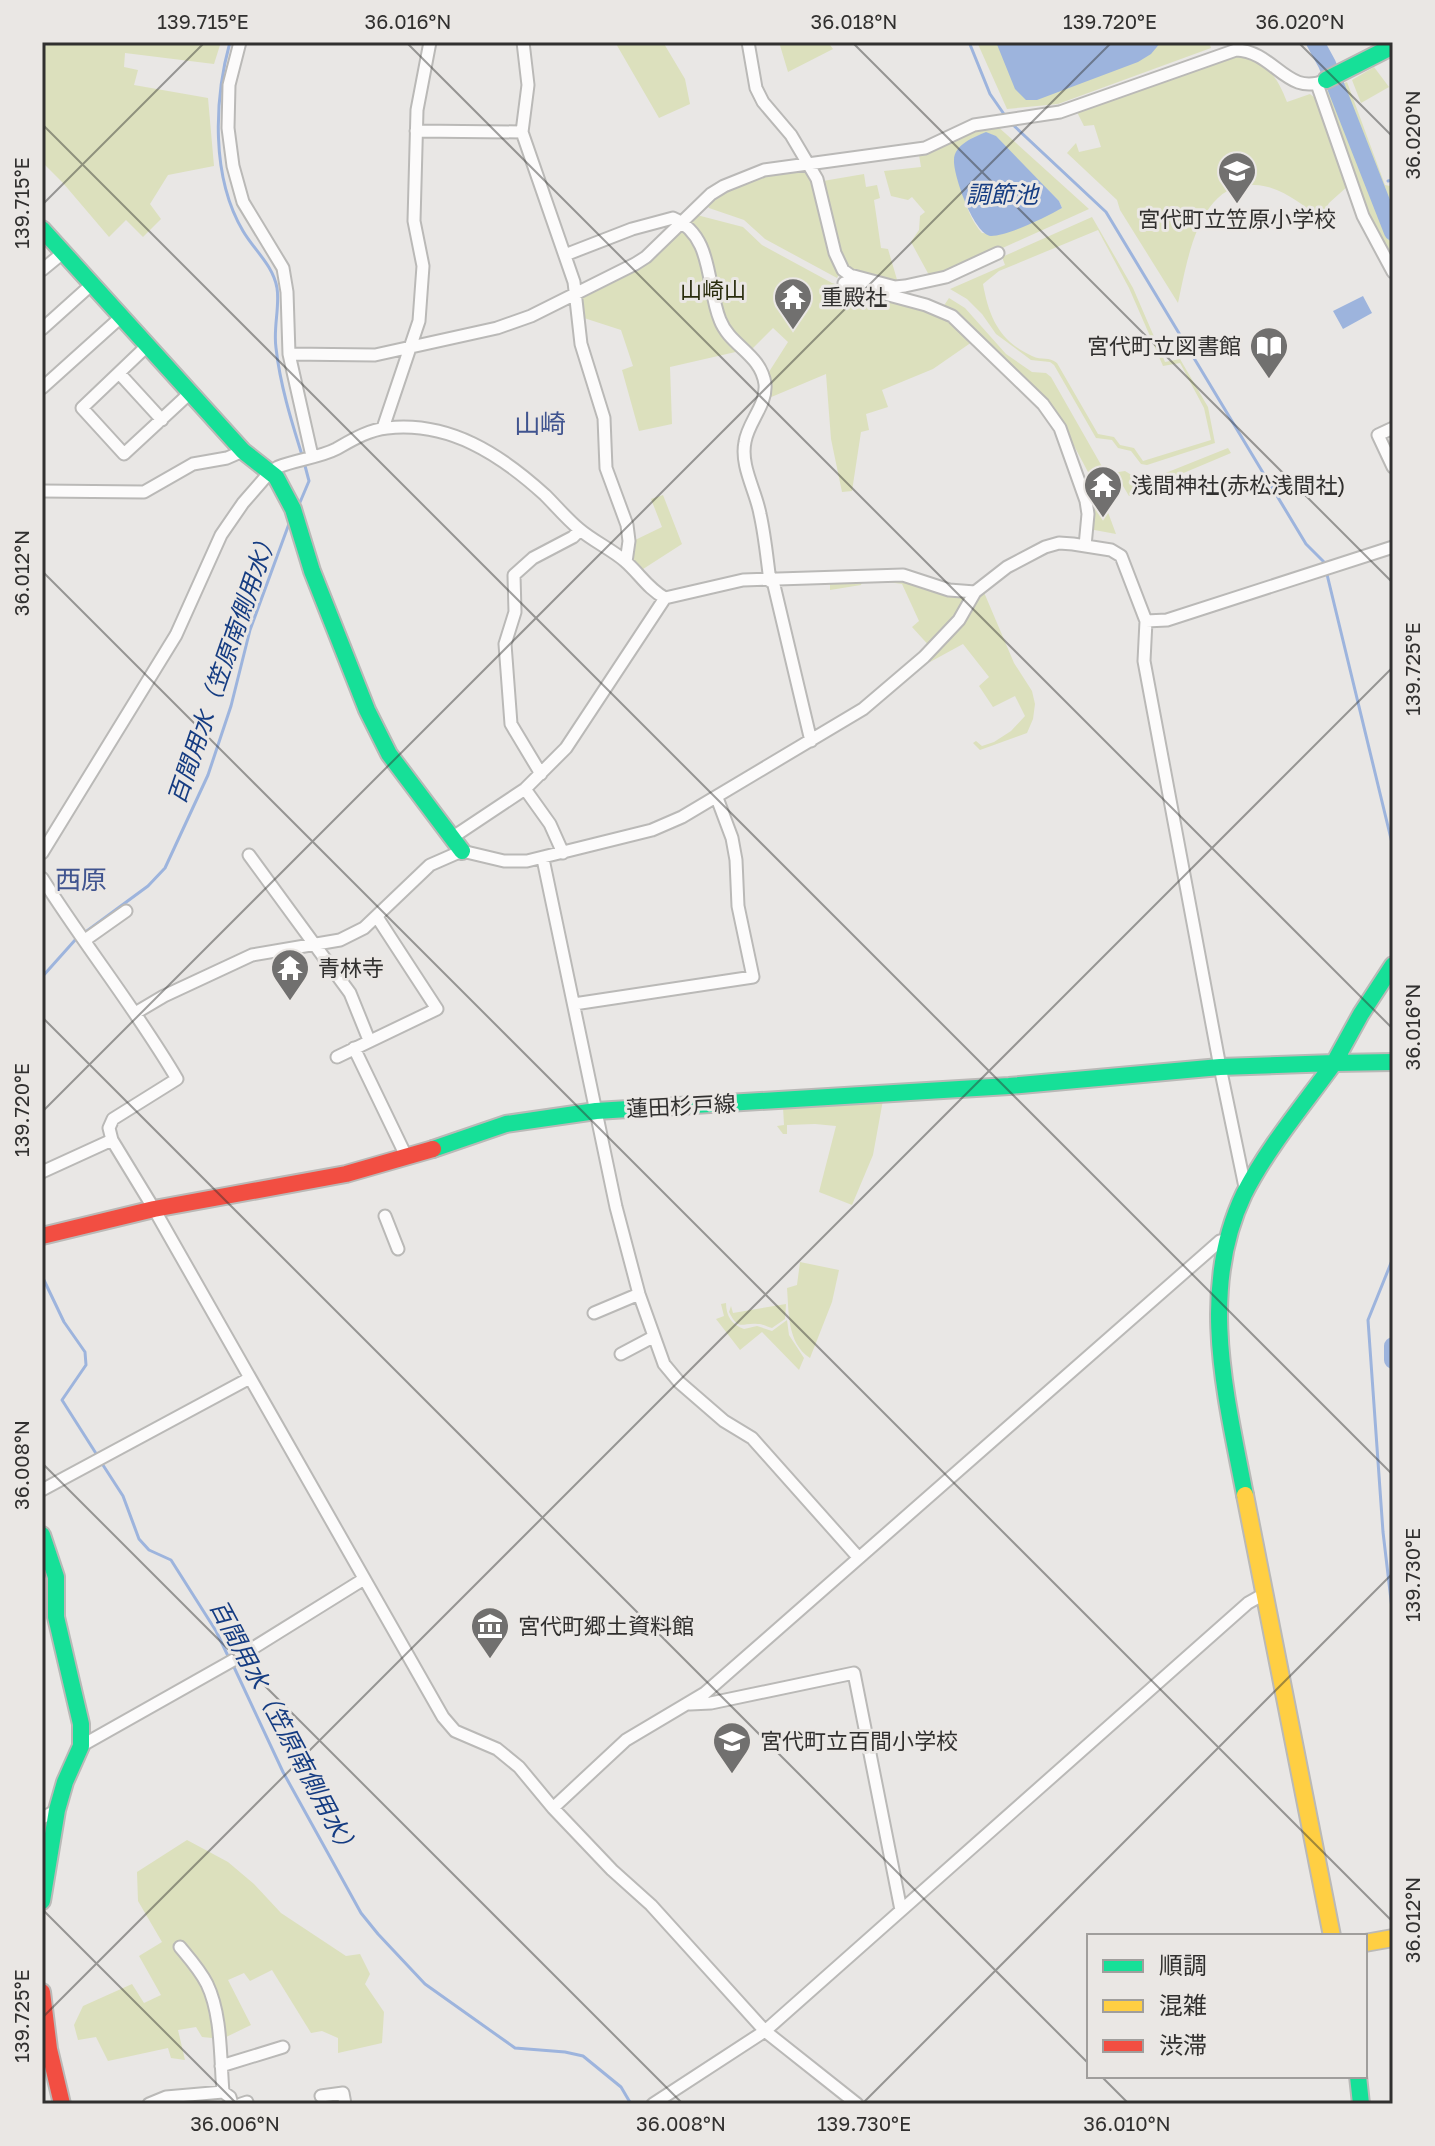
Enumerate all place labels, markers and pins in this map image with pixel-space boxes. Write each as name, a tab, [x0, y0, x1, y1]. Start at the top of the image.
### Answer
school or university icon: 宮代町立笠原小学校	[1216, 150, 1258, 205]
place label: 宮代町立笠原小学校	[1138, 205, 1336, 232]
temple icon: 重殿社	[772, 276, 814, 331]
place label: 重殿社	[821, 283, 887, 310]
library icon: 宮代町立図書館	[1248, 325, 1290, 380]
place label: 宮代町立図書館	[1087, 332, 1241, 359]
temple icon: 浅間神社(赤松浅間社)	[1082, 464, 1124, 519]
place label: 浅間神社(赤松浅間社)	[1131, 471, 1346, 498]
temple icon: 青林寺	[269, 947, 311, 1002]
place label: 青林寺	[318, 954, 384, 981]
museum icon: 宮代町郷土資料館	[469, 1605, 511, 1660]
place label: 宮代町郷土資料館	[518, 1612, 694, 1639]
school or university icon: 宮代町立百間小学校	[711, 1720, 753, 1775]
place label: 宮代町立百間小学校	[760, 1727, 958, 1754]

